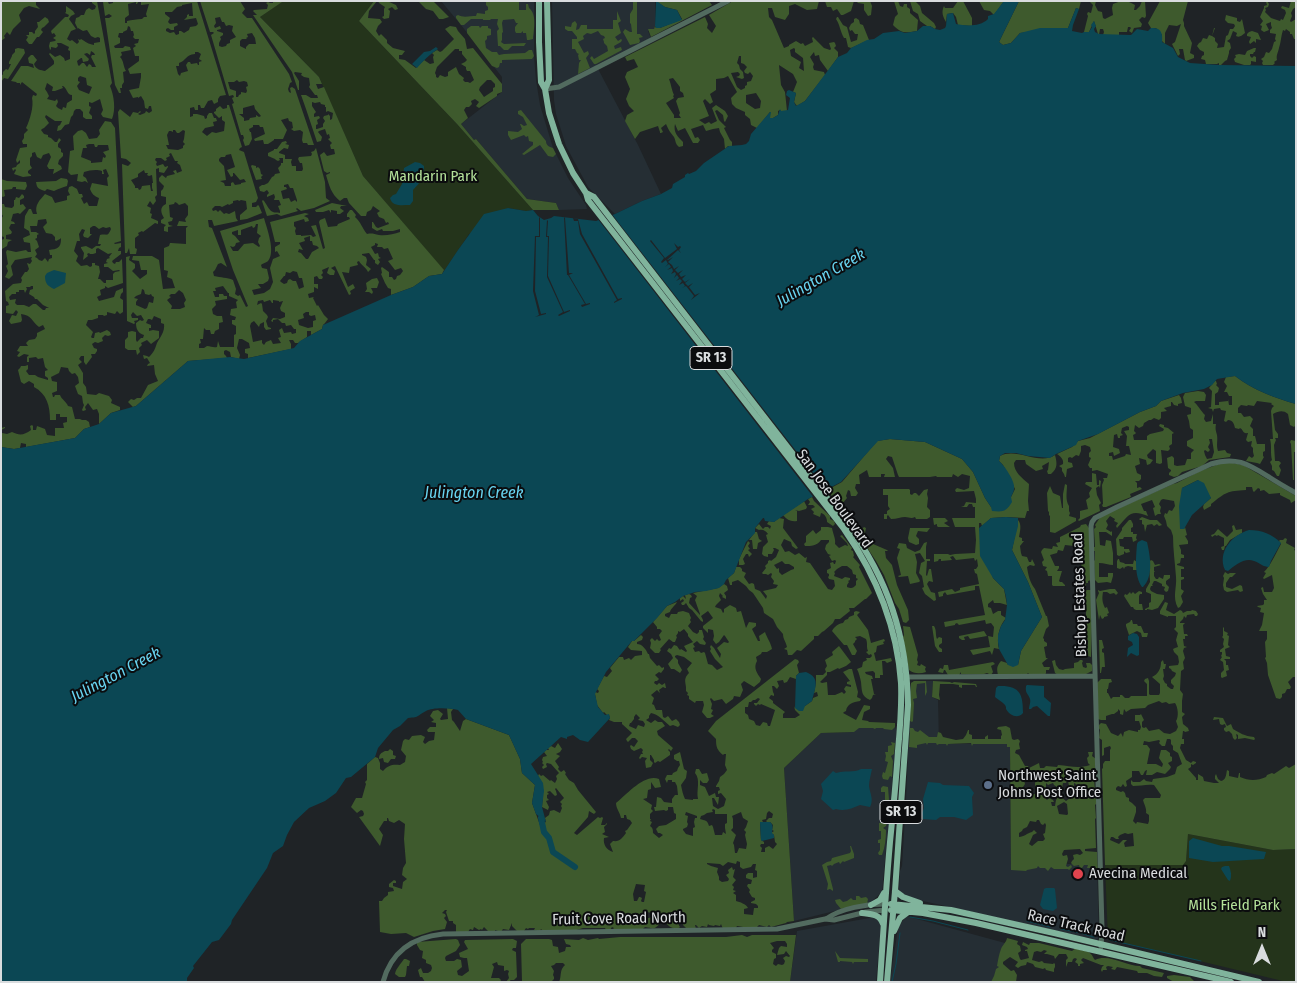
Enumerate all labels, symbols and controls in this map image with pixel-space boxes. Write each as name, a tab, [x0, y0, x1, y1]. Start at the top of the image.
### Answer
park label: Mandarin Park	[389, 168, 477, 186]
water label: Julington Creek	[773, 245, 869, 311]
road number: SR 13	[690, 346, 732, 369]
street label: San Jose Boulevard	[792, 446, 876, 552]
water label: Julington Creek	[425, 484, 523, 504]
street label: Bishop Estates Road	[1069, 533, 1091, 657]
water label: Julington Creek	[68, 643, 164, 707]
place label: Northwest Saint Johns Post Office	[998, 767, 1101, 802]
marker: Northwest Saint Johns Post Office	[982, 779, 994, 791]
road number: SR 13	[880, 800, 922, 824]
place label: Avecina Medical	[1089, 865, 1187, 883]
marker: Avecina Medical	[1071, 867, 1085, 881]
park label: Mills Field Park	[1188, 897, 1280, 915]
street label: Race Track Road	[1026, 906, 1126, 946]
street label: Fruit Cove Road North	[552, 909, 686, 929]
north arrow	[1237, 923, 1287, 973]
text: N	[1258, 924, 1266, 941]

